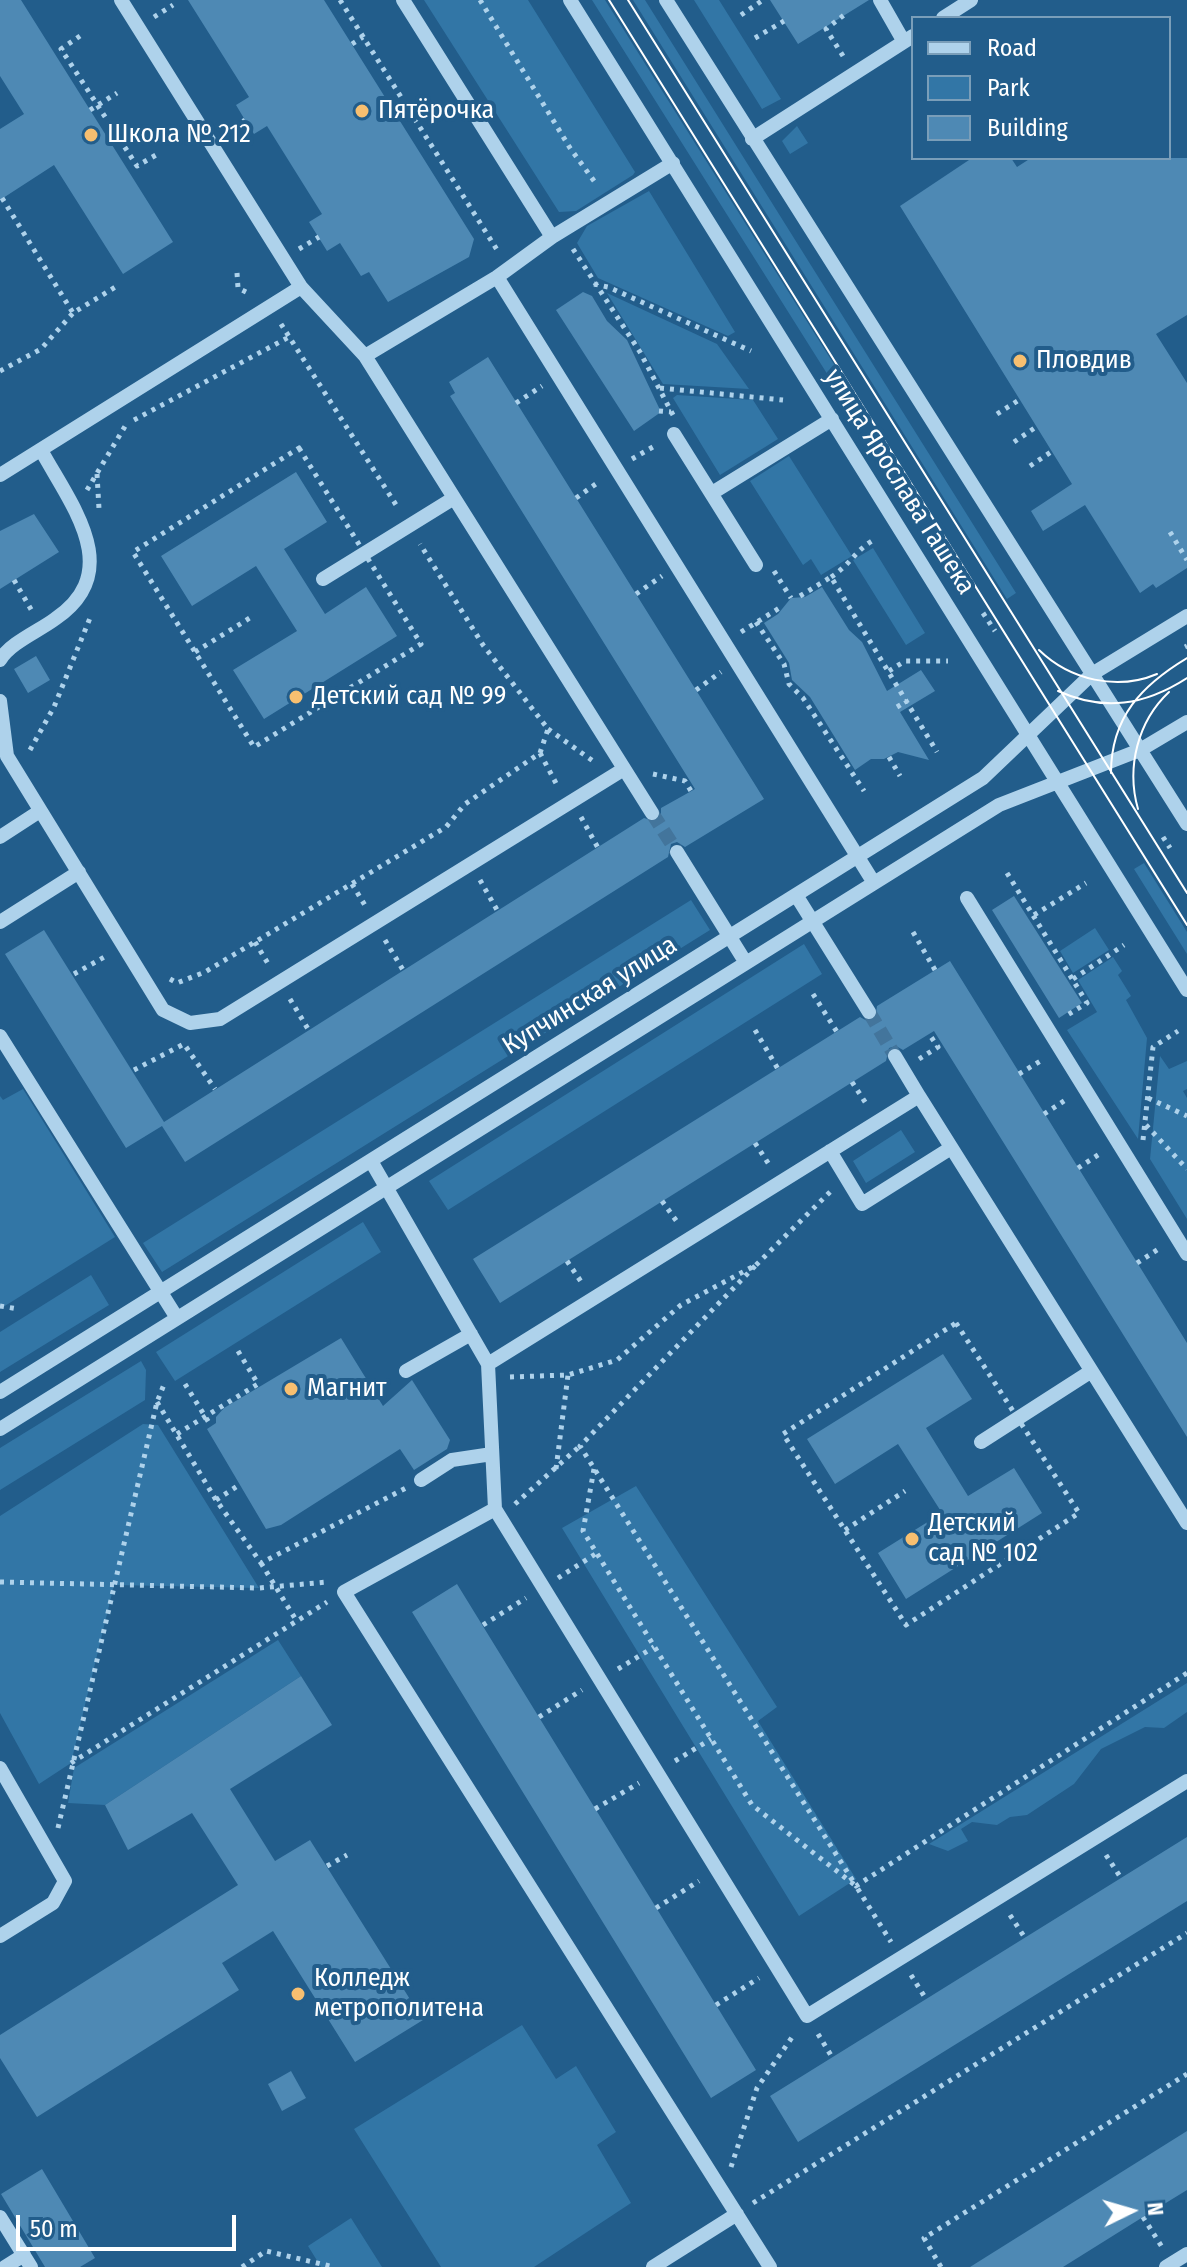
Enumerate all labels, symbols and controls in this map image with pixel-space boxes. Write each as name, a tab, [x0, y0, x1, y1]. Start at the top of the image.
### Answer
legend	[911, 16, 1171, 160]
text: Road	[987, 34, 1037, 62]
text: Park	[987, 74, 1030, 102]
place label: Пятёрочка	[378, 95, 494, 127]
marker: Пятёрочка	[353, 102, 371, 120]
text: Building	[987, 114, 1068, 142]
place label: Школа № 212	[107, 119, 251, 151]
marker: Школа № 212	[82, 126, 100, 144]
place label: Пловдив	[1036, 345, 1132, 377]
marker: Пловдив	[1011, 352, 1029, 370]
street label: улица Ярослава Гашека	[817, 363, 981, 601]
place label: Детский сад № 99	[312, 681, 506, 713]
marker: Детский сад № 99	[287, 688, 305, 706]
street label: Купчинская улица	[497, 930, 683, 1062]
place label: Магнит	[307, 1373, 387, 1405]
marker: Магнит	[282, 1380, 300, 1398]
place label: Детский сад № 102	[928, 1508, 1038, 1570]
marker: Детский сад № 102	[903, 1530, 921, 1548]
place label: Колледж метрополитена	[314, 1963, 484, 2024]
marker: Колледж метрополитена	[289, 1985, 307, 2003]
north arrow	[1091, 2171, 1171, 2251]
scale bar	[20, 2199, 240, 2249]
text: N	[1141, 2201, 1169, 2217]
text: 50 m	[30, 2215, 78, 2243]

